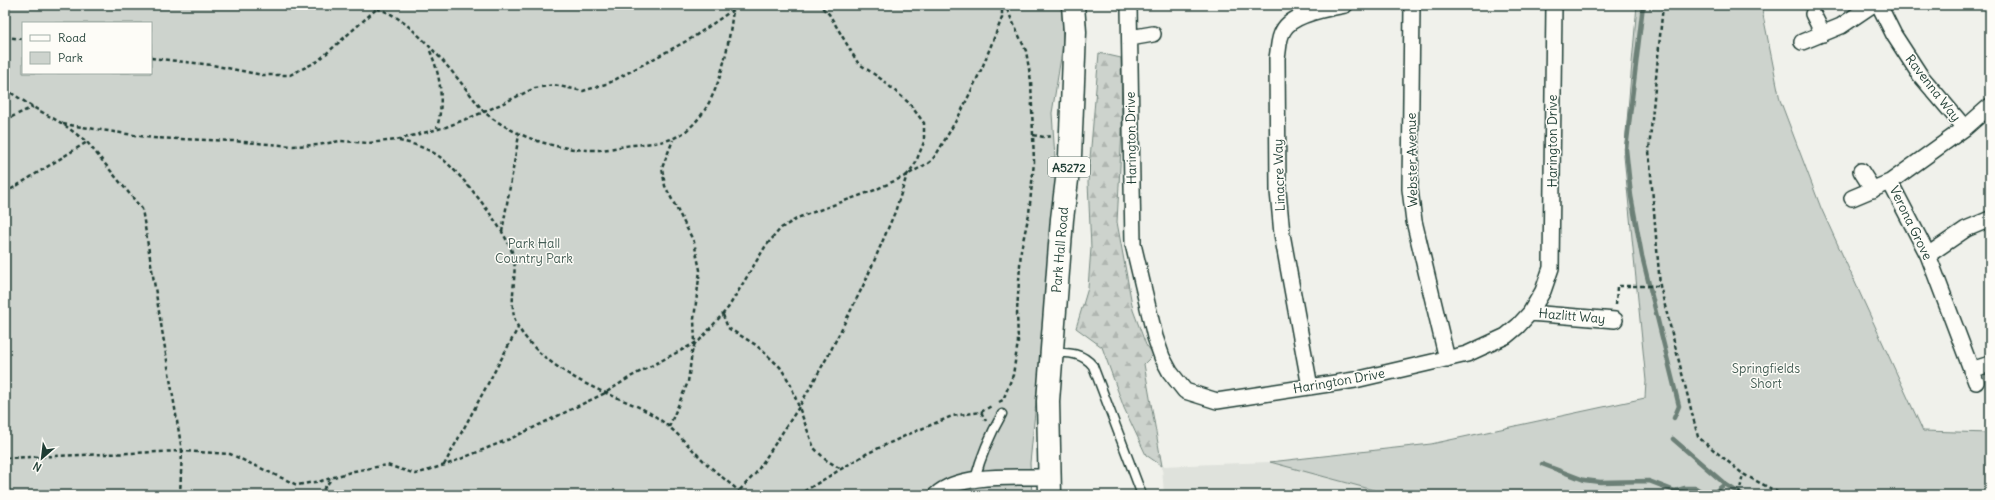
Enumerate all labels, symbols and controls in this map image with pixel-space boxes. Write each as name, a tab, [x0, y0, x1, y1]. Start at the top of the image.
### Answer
legend	[22, 22, 152, 74]
text: Road	[58, 30, 86, 45]
text: Park	[58, 50, 83, 65]
street label: Ravenna Way	[1901, 51, 1965, 125]
street label: Harington Drive	[1122, 91, 1140, 185]
street label: Harington Drive	[1544, 95, 1561, 187]
street label: Webster Avenue	[1403, 113, 1421, 207]
street label: Linacre Way	[1269, 138, 1289, 212]
road number: A5272	[1048, 157, 1090, 177]
street label: Verona Grove	[1886, 183, 1936, 263]
street label: Park Hall Road	[1048, 206, 1072, 294]
park label: Park Hall Country Park	[495, 235, 573, 267]
street label: Hazlitt Way	[1538, 305, 1606, 327]
park label: Springfields Short	[1732, 360, 1800, 392]
street label: Harington Drive	[1292, 365, 1386, 397]
north arrow	[22, 438, 62, 478]
text: N	[31, 459, 44, 475]

